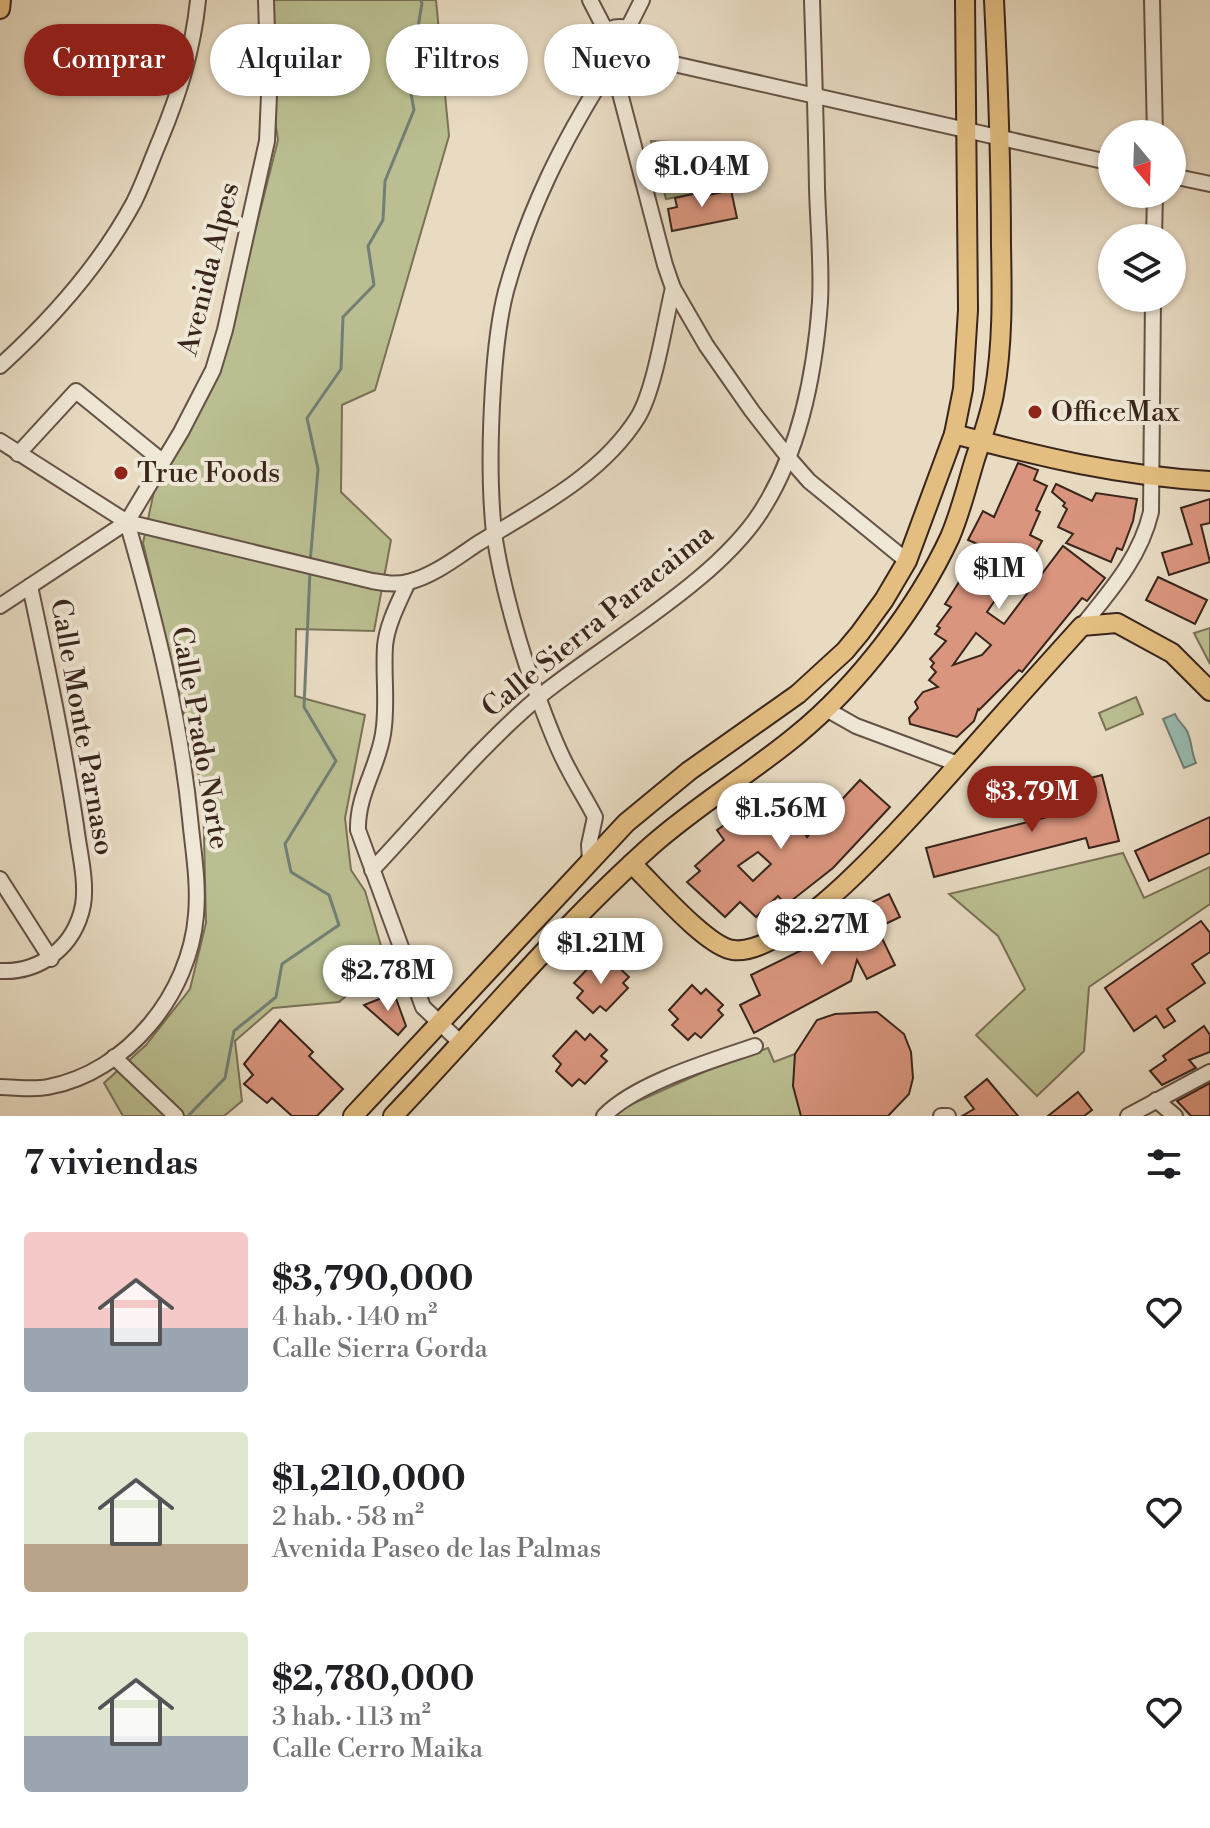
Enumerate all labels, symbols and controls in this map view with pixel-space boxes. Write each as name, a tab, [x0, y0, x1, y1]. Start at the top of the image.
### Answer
chip: Comprar	[24, 24, 194, 96]
chip: Alquilar	[210, 24, 370, 96]
chip: Filtros	[386, 24, 528, 96]
chip: Nuevo	[544, 24, 679, 96]
north arrow	[1098, 120, 1186, 208]
map controls	[1098, 120, 1186, 312]
pin: $1.04M	[637, 141, 767, 209]
text: $1.04M	[654, 151, 750, 183]
street label: Avenida Alpes	[170, 179, 247, 360]
button: layers	[1098, 224, 1186, 312]
place label: OfficeMax	[1051, 395, 1180, 430]
marker: OfficeMax	[1026, 403, 1044, 421]
place label: True Foods	[137, 456, 280, 491]
marker: True Foods	[112, 464, 130, 482]
street label: Calle Sierra Paracaima	[475, 516, 722, 725]
pin: $1M	[960, 543, 1038, 611]
text: $1M	[973, 553, 1025, 585]
street label: Calle Monte Parnaso	[42, 596, 122, 858]
street label: Calle Prado Norte	[163, 624, 237, 852]
pin: $3.79M	[967, 766, 1097, 834]
text: $3.79M	[985, 776, 1079, 808]
pin: $1.56M	[716, 783, 846, 851]
text: $1.56M	[735, 793, 827, 825]
pin: $2.27M	[757, 899, 887, 967]
text: $2.27M	[775, 909, 869, 941]
pin: $1.21M	[536, 918, 666, 986]
text: $1.21M	[557, 928, 645, 960]
pin: $2.78M	[323, 945, 453, 1013]
text: $2.78M	[341, 955, 435, 987]
icon: filters	[1142, 1142, 1186, 1186]
text: 7 viviendas	[24, 1143, 198, 1185]
text: $3,790,000	[272, 1259, 473, 1301]
icon: home	[88, 1264, 184, 1360]
icon: heart	[1142, 1290, 1186, 1334]
text: 4 hab. · 140 m²	[272, 1301, 437, 1333]
text: Calle Sierra Gorda	[272, 1333, 488, 1365]
text: $1,210,000	[272, 1459, 466, 1501]
icon: home	[88, 1464, 184, 1560]
icon: heart	[1142, 1490, 1186, 1534]
text: 2 hab. · 58 m²	[272, 1501, 424, 1533]
text: Avenida Paseo de las Palmas	[272, 1533, 601, 1565]
text: $2,780,000	[272, 1659, 474, 1701]
icon: home	[88, 1664, 184, 1760]
icon: heart	[1142, 1690, 1186, 1734]
text: 3 hab. · 113 m²	[272, 1701, 431, 1733]
text: Calle Cerro Maika	[272, 1733, 483, 1765]

